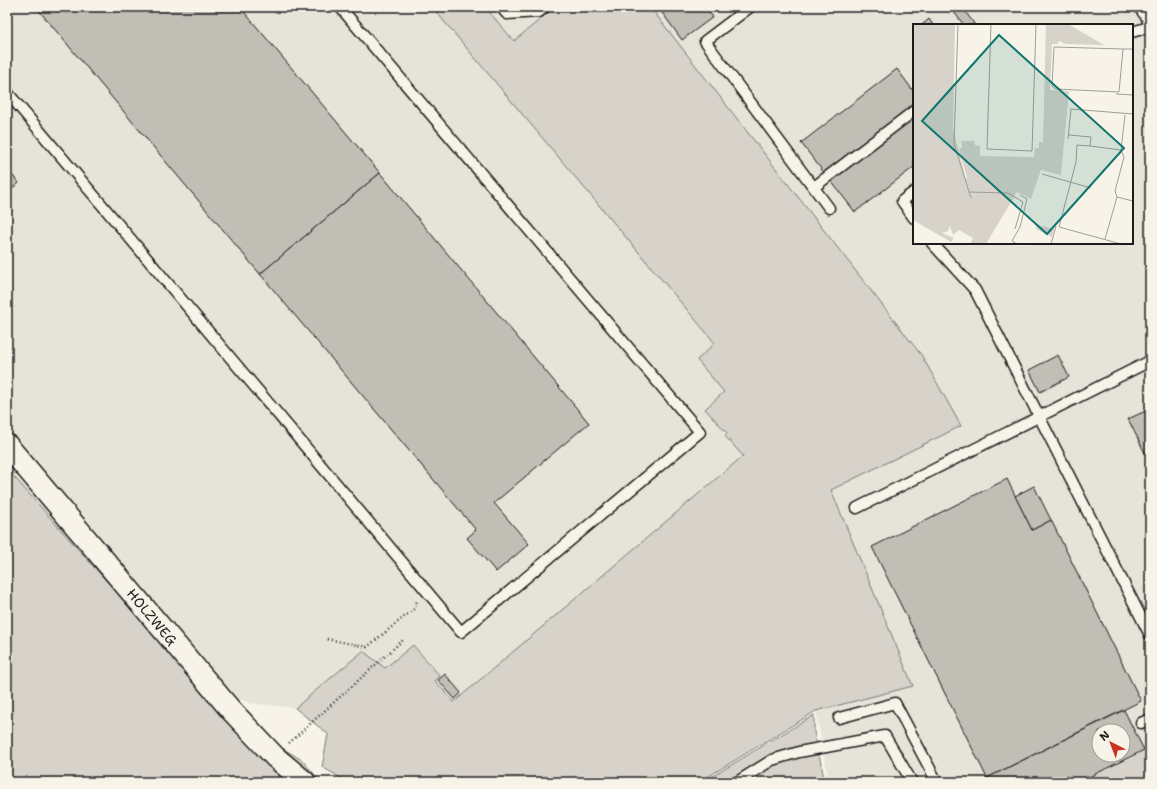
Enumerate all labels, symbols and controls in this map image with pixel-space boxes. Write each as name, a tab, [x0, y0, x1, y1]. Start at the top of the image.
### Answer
inset map	[913, 24, 1133, 244]
street label: HOLZWEG	[123, 585, 181, 649]
north arrow	[1091, 723, 1131, 763]
text: N	[1096, 727, 1113, 744]

